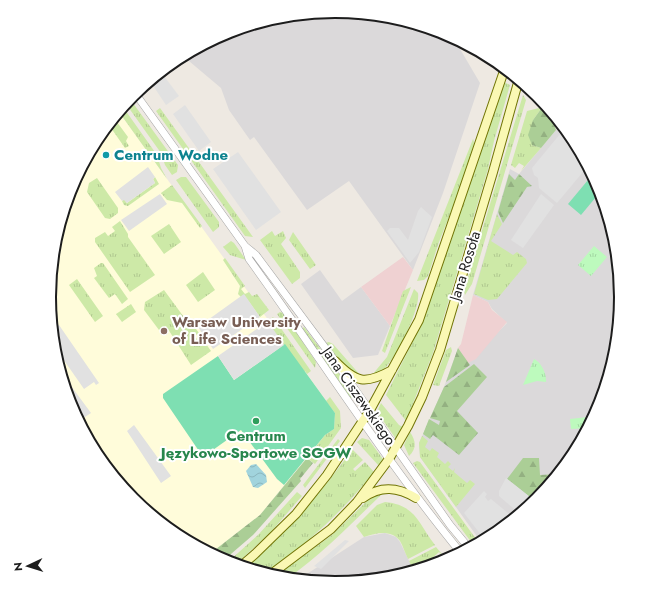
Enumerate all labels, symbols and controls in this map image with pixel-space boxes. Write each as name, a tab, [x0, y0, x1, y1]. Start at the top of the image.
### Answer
place label: Centrum Wodne	[114, 144, 229, 166]
marker: Centrum Wodne	[101, 150, 111, 160]
street label: Jana Rosoła	[443, 228, 486, 306]
place label: Warsaw University of Life Sciences	[172, 311, 301, 350]
marker: Warsaw University of Life Sciences	[159, 326, 169, 336]
street label: Jana Ciszewskiego	[316, 341, 401, 450]
marker: Centrum Językowo-Sportowe SGGW	[251, 416, 261, 426]
place label: Centrum Językowo-Sportowe SGGW	[158, 425, 351, 464]
north arrow	[8, 546, 48, 586]
text: N	[10, 562, 26, 572]

